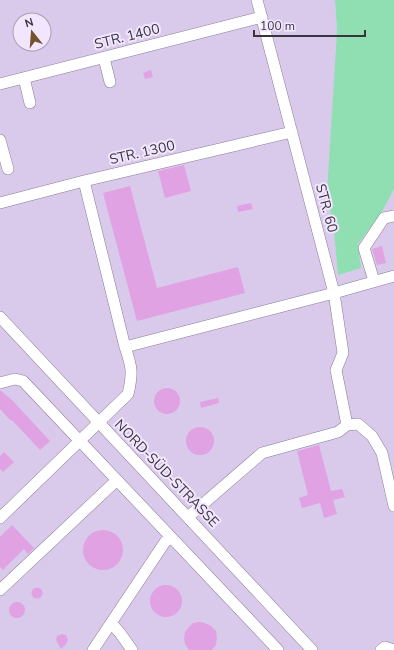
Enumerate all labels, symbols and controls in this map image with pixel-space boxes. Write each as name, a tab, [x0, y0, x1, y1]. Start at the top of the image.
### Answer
north arrow	[12, 12, 52, 52]
scale bar	[254, 12, 365, 38]
text: N	[23, 15, 35, 31]
text: 100 m	[260, 18, 295, 34]
street label: STR. 1400	[92, 19, 162, 54]
street label: STR. 1300	[107, 136, 177, 169]
street label: STR. 60	[311, 182, 342, 235]
street label: NORD-SÜD-STRASSE	[110, 415, 223, 531]

